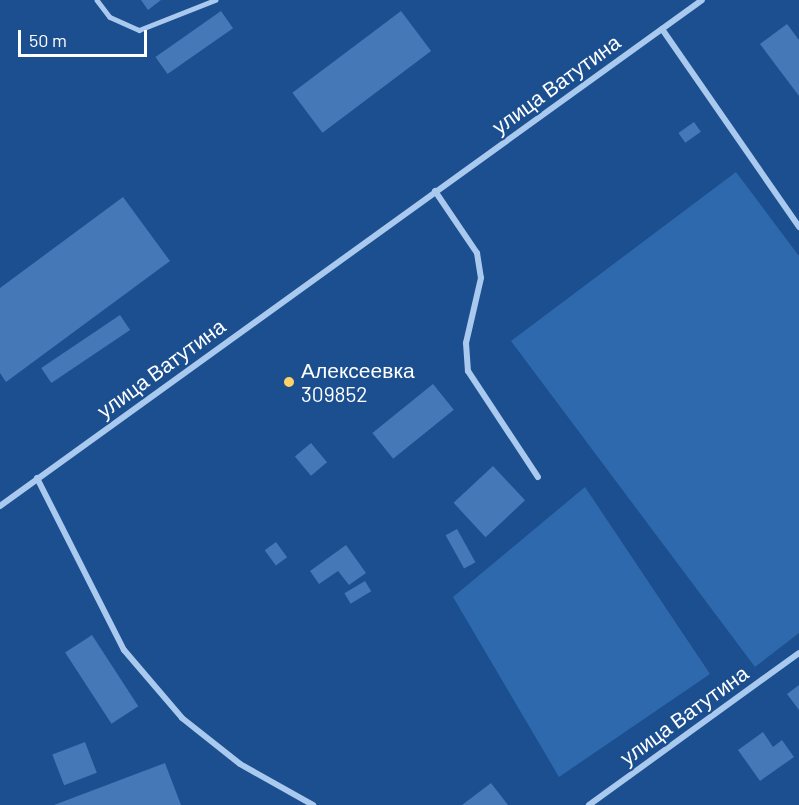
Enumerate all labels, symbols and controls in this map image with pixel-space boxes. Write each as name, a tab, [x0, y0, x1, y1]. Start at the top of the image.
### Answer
scale bar	[21, 18, 150, 56]
text: 50 m	[29, 29, 67, 51]
street label: улица Ватутина	[487, 29, 625, 139]
street label: улица Ватутина	[92, 313, 230, 423]
place label: Алексеевка 309852	[301, 357, 415, 407]
marker: Алексеевка 309852	[282, 375, 296, 389]
street label: улица Ватутина	[615, 660, 753, 770]

